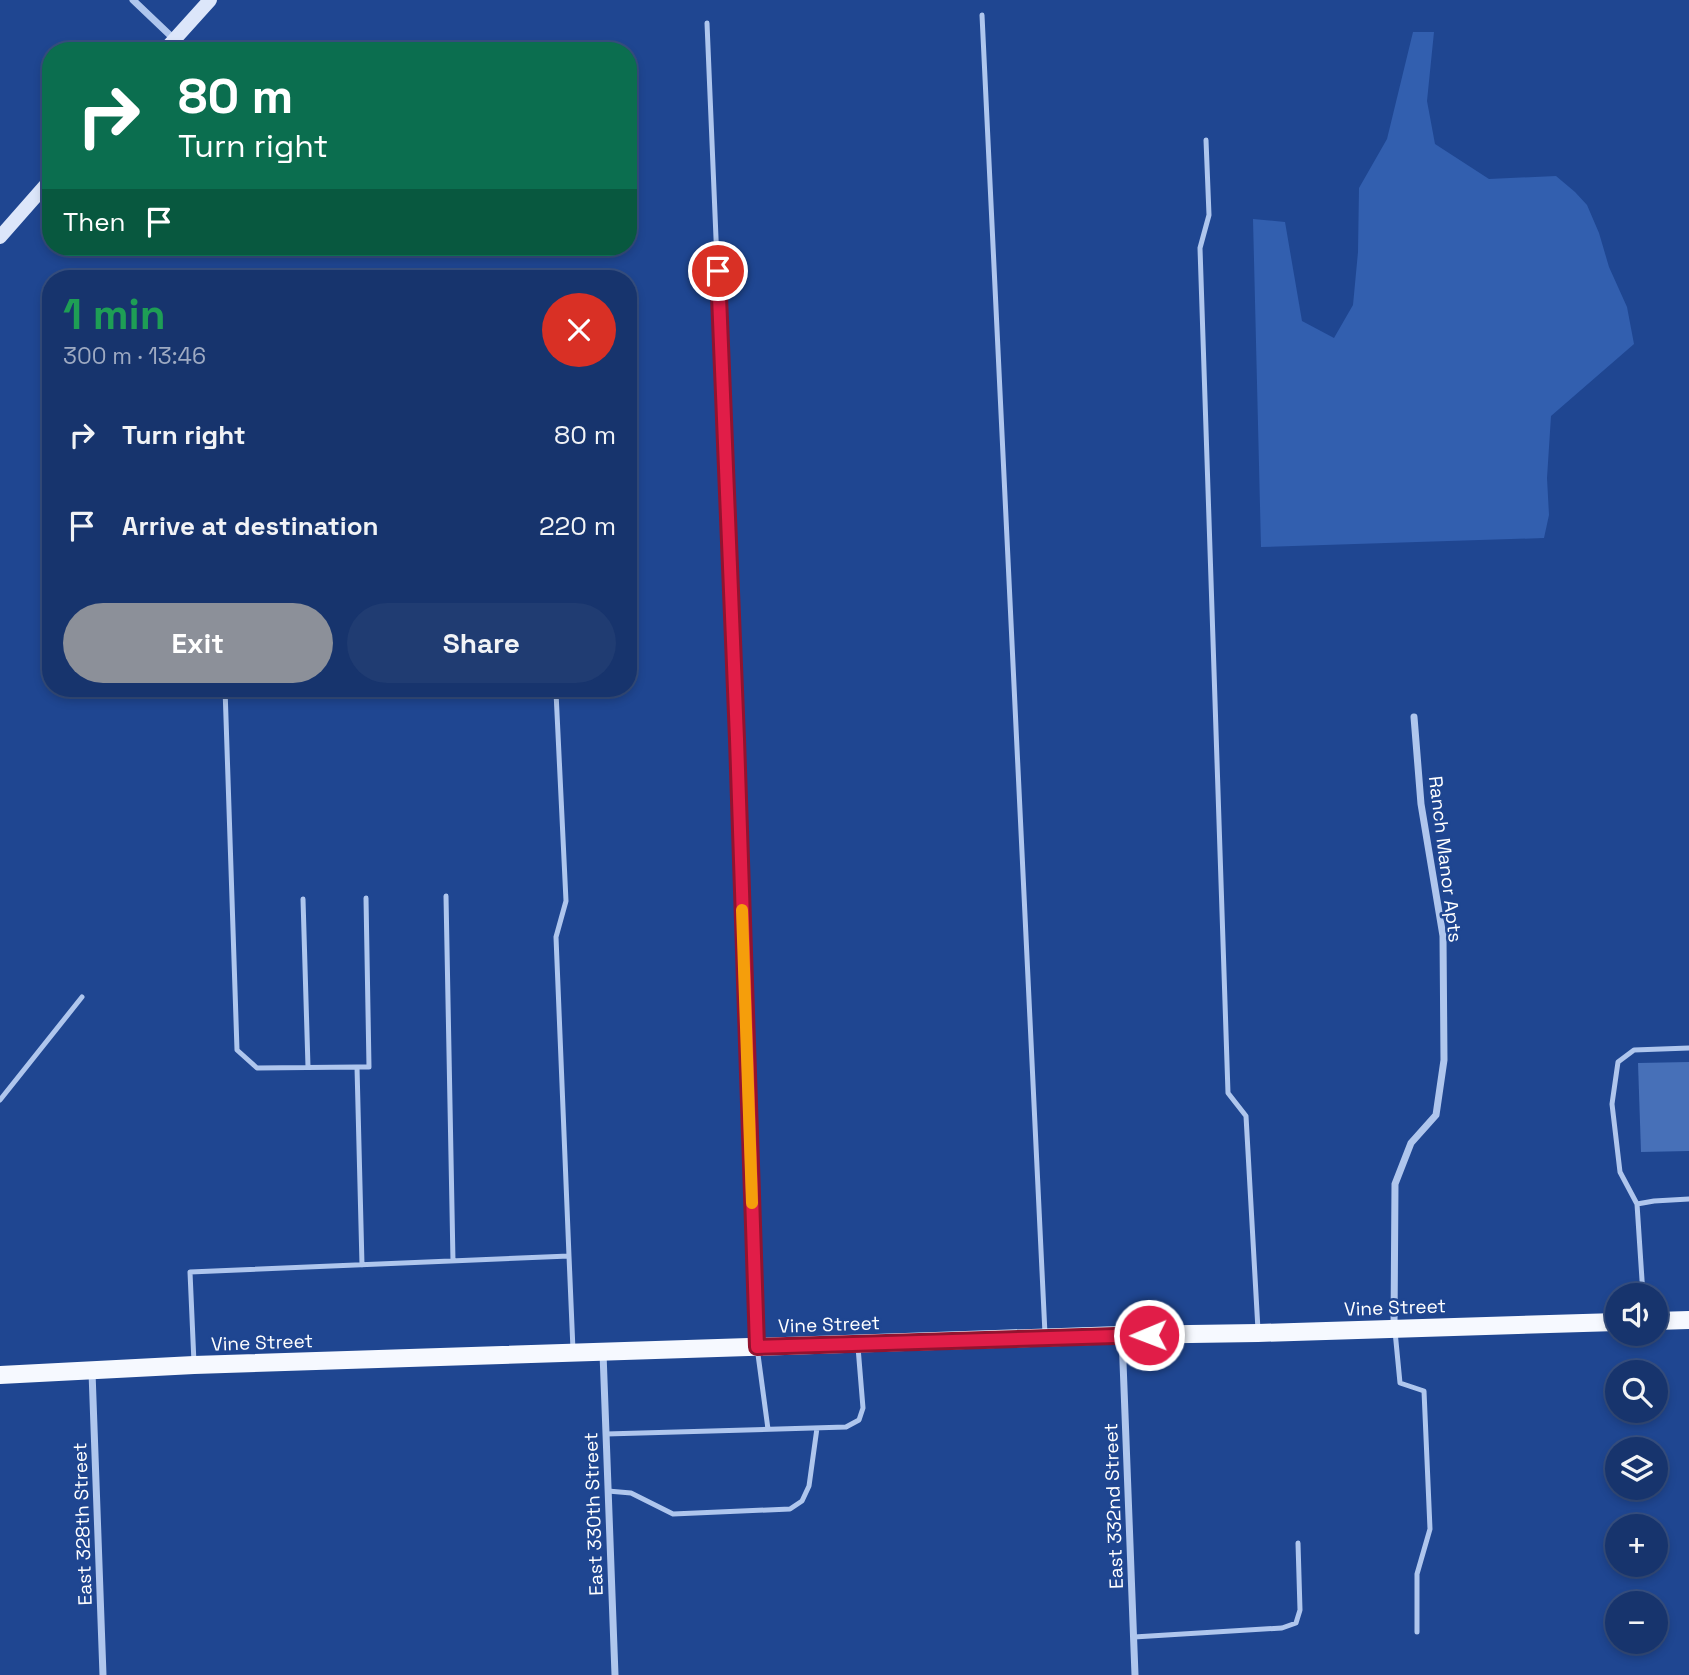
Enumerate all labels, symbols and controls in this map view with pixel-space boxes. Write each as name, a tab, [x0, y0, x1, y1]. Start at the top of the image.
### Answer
text: 80 m	[178, 65, 293, 127]
icon: right	[63, 70, 154, 161]
text: Turn right	[178, 126, 328, 166]
icon: arrive	[140, 203, 178, 241]
text: Then	[63, 205, 126, 239]
pin	[688, 241, 748, 301]
icon: arrive	[699, 252, 737, 290]
text: 1 min	[63, 288, 166, 341]
button: close	[542, 293, 616, 367]
text: 300 m · 13:46	[63, 341, 206, 371]
icon: right	[63, 416, 101, 454]
text: Turn right	[122, 418, 246, 452]
text: 80 m	[554, 418, 616, 452]
icon: arrive	[63, 507, 101, 545]
text: Arrive at destination	[122, 509, 379, 543]
text: 220 m	[539, 509, 616, 543]
button: Exit	[63, 603, 333, 683]
button: Share	[347, 603, 616, 683]
street label: Ranch Manor Apts	[1423, 774, 1468, 944]
map controls	[1605, 1283, 1668, 1654]
button: sound	[1605, 1283, 1668, 1346]
street label: Vine Street	[1343, 1293, 1447, 1322]
position arrow	[1112, 1298, 1186, 1372]
street label: Vine Street	[777, 1310, 881, 1339]
street label: Vine Street	[210, 1328, 314, 1357]
button: search	[1605, 1360, 1668, 1423]
street label: East 332nd Street	[1098, 1422, 1129, 1589]
street label: East 330th Street	[578, 1432, 609, 1596]
button: layers	[1605, 1437, 1668, 1500]
street label: East 328th Street	[67, 1442, 98, 1606]
button: +	[1605, 1514, 1668, 1577]
button: −	[1605, 1591, 1668, 1654]

